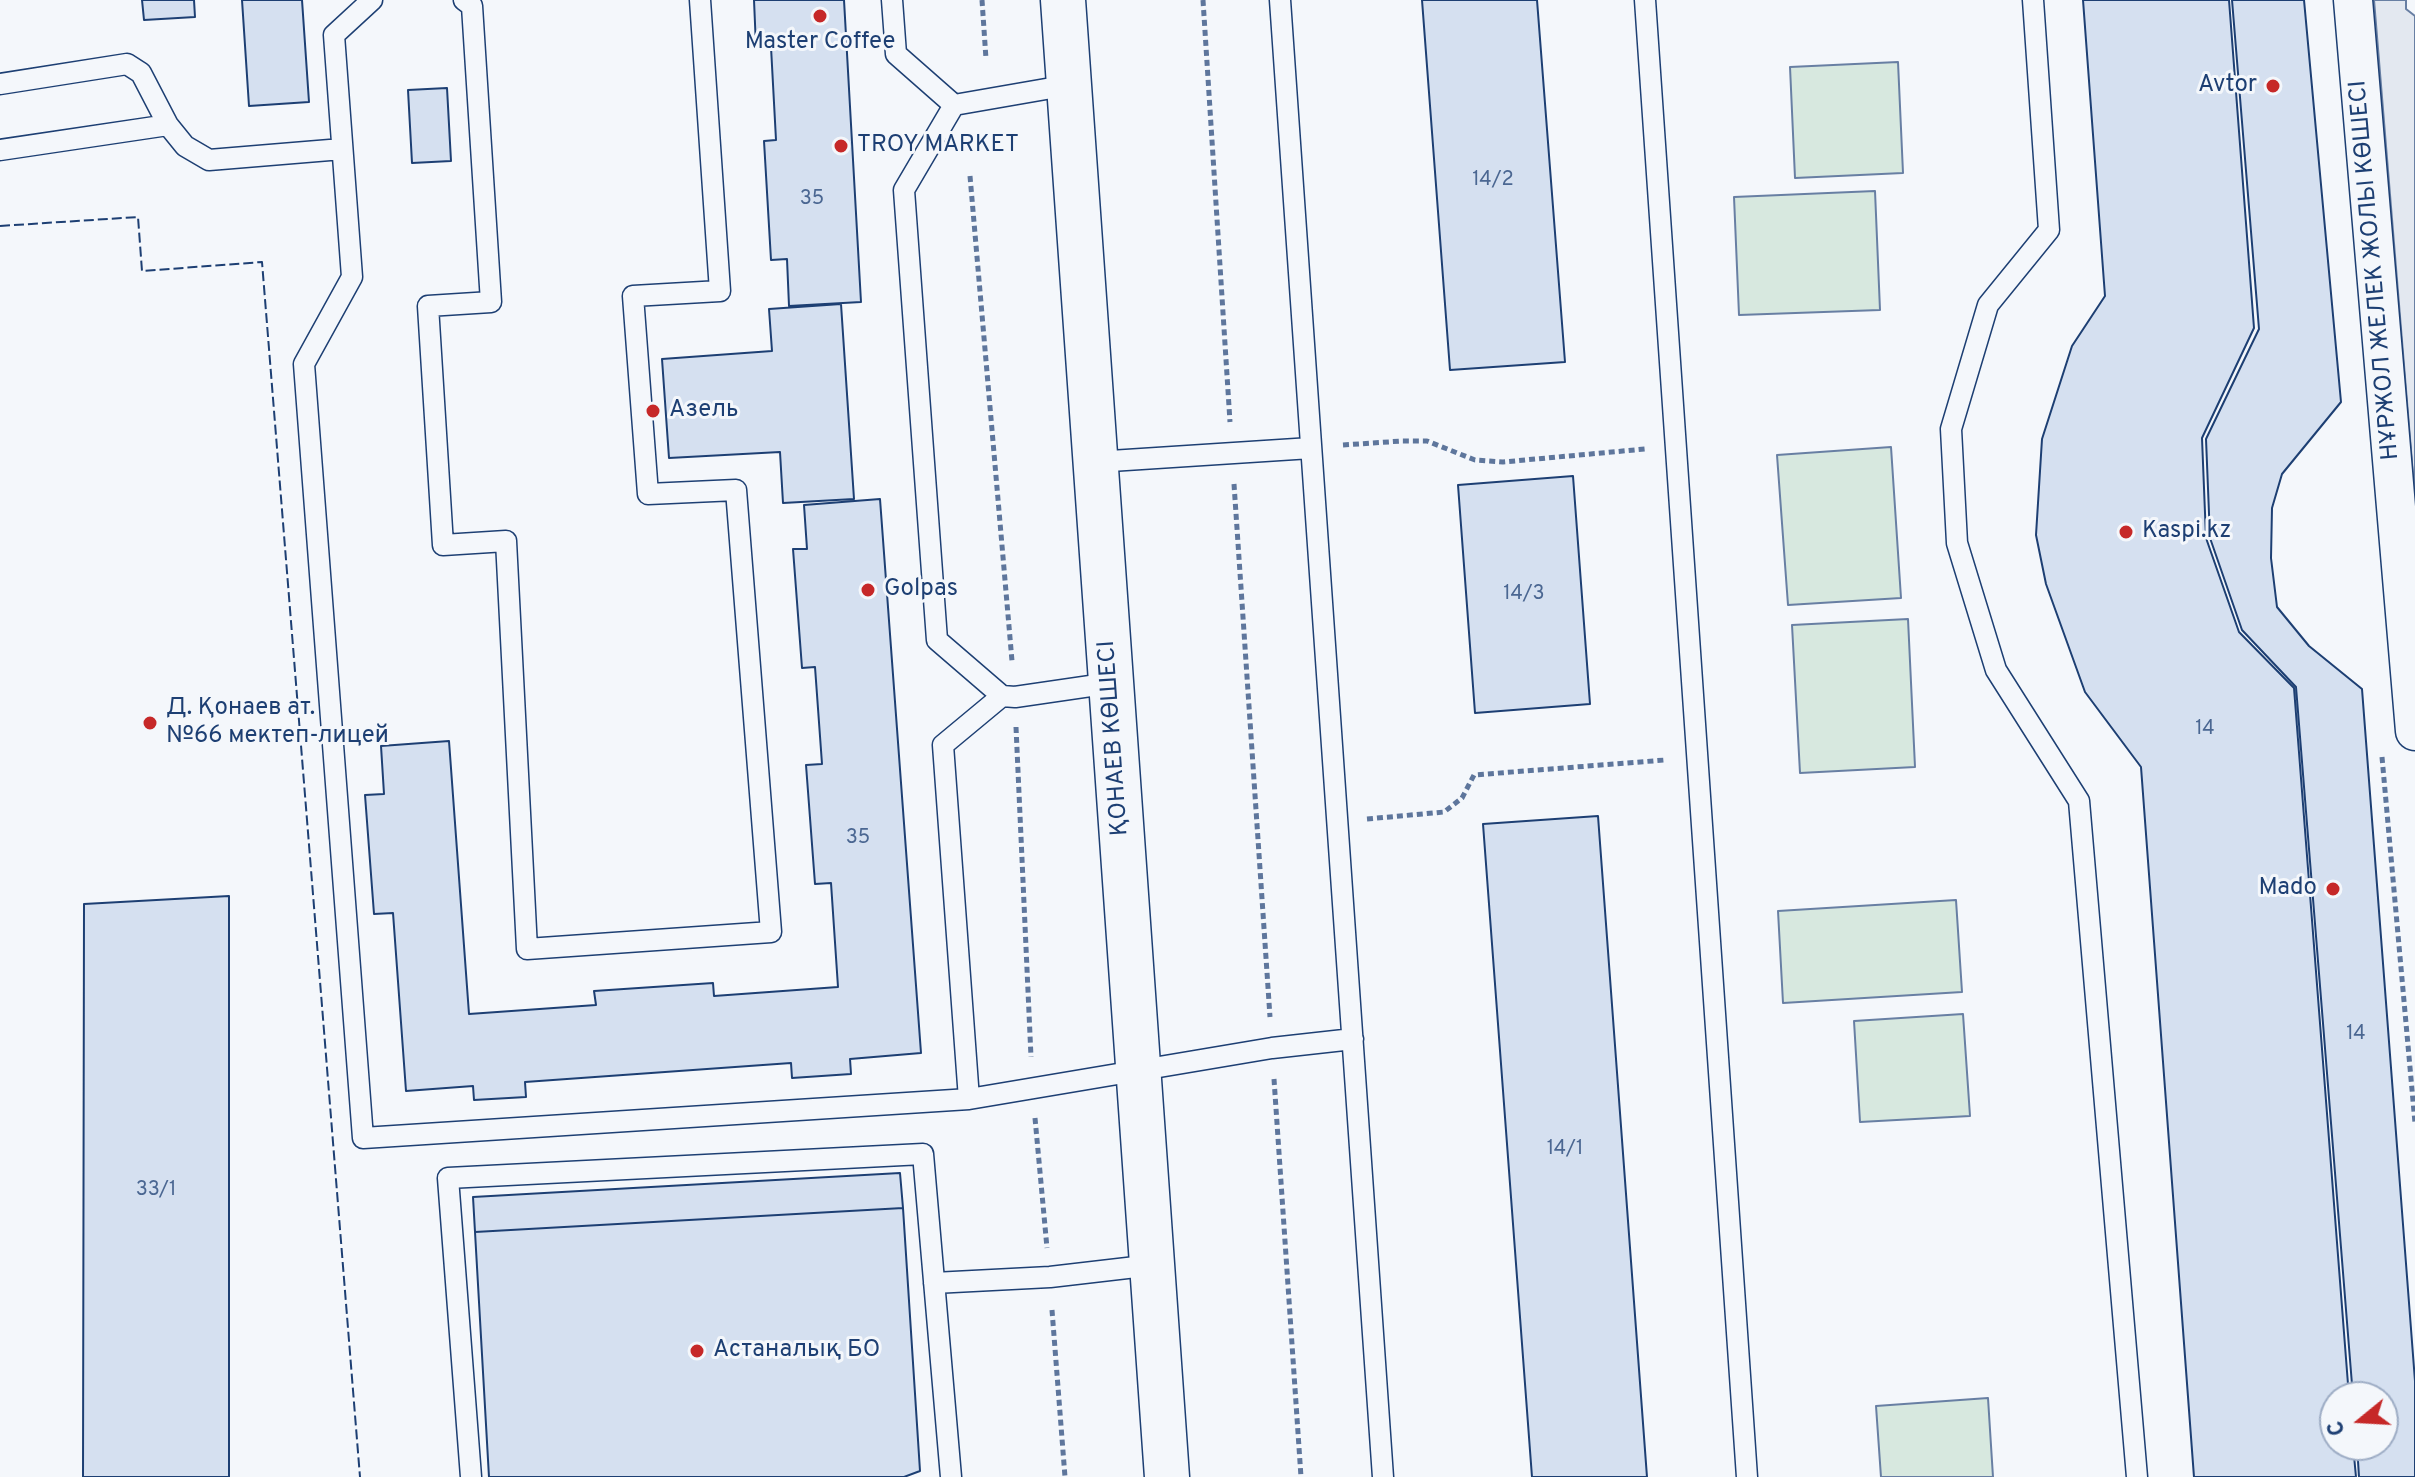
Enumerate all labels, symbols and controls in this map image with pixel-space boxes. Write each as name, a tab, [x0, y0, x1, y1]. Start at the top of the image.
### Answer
marker: Master Coffee	[811, 7, 829, 25]
place label: Master Coffee	[745, 29, 895, 57]
place label: Avtor	[2198, 72, 2257, 100]
marker: Avtor	[2264, 77, 2282, 95]
street label: НҰРЖОЛ ЖЕЛЕК ЖОЛЫ КӨШЕСІ	[2345, 79, 2407, 461]
place label: TROY MARKET	[857, 132, 1019, 160]
marker: TROY MARKET	[832, 137, 850, 155]
house number: 14/2	[1472, 169, 1514, 193]
house number: 35	[800, 188, 824, 212]
place label: Азель	[669, 397, 739, 425]
marker: Азель	[644, 402, 662, 420]
place label: Kaspi.kz	[2142, 518, 2231, 546]
marker: Kaspi.kz	[2117, 523, 2135, 541]
place label: Golpas	[884, 576, 958, 604]
marker: Golpas	[859, 581, 877, 599]
house number: 14/3	[1503, 583, 1545, 607]
street label: ҚОНАЕВ КӨШЕСІ	[1094, 639, 1136, 837]
place label: Д. Қонаев ат. №66 мектеп-лицей	[166, 695, 389, 751]
marker: Д. Қонаев ат. №66 мектеп-лицей	[141, 714, 159, 732]
house number: 14	[2195, 718, 2215, 742]
house number: 35	[846, 827, 870, 851]
place label: Mado	[2259, 875, 2317, 903]
marker: Mado	[2324, 880, 2342, 898]
house number: 14	[2346, 1023, 2366, 1047]
house number: 14/1	[1547, 1138, 1583, 1162]
house number: 33/1	[136, 1179, 176, 1203]
place label: Астаналық БО	[713, 1337, 880, 1365]
marker: Астаналық БО	[688, 1342, 706, 1360]
north arrow	[2319, 1381, 2399, 1461]
text: С	[2323, 1417, 2353, 1439]

